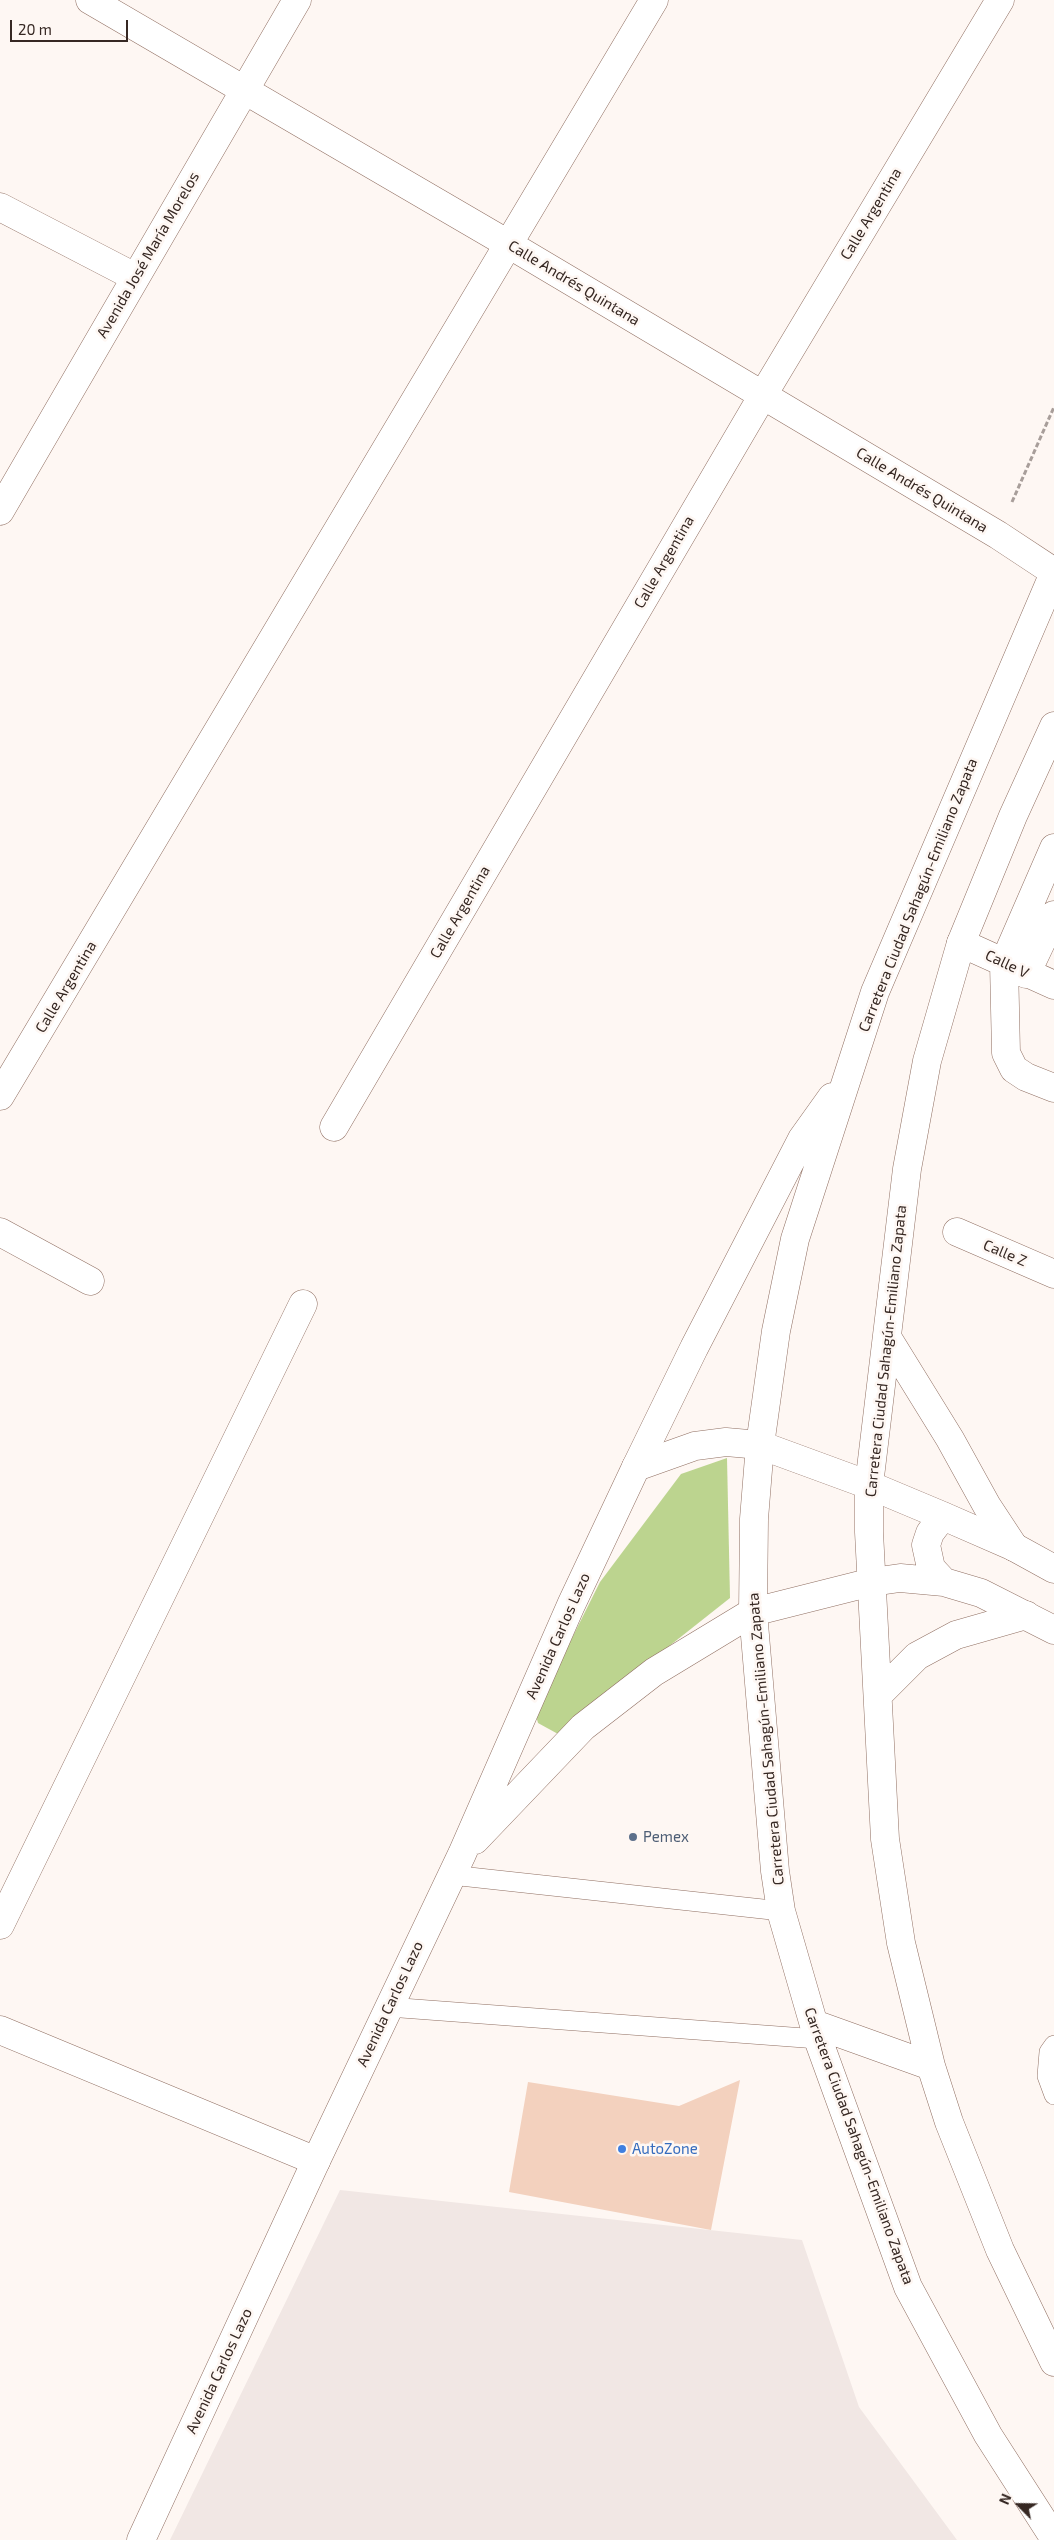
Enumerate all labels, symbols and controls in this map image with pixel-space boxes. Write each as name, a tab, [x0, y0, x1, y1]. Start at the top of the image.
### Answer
scale bar	[12, 10, 130, 42]
text: 20 m	[18, 20, 52, 38]
street label: Calle Argentina	[837, 165, 905, 263]
street label: Avenida José María Morelos	[93, 169, 203, 341]
street label: Calle Andrés Quintana	[505, 237, 643, 329]
street label: Calle Andrés Quintana	[853, 444, 991, 536]
street label: Calle Argentina	[630, 513, 698, 611]
street label: Carretera Ciudad Sahagún-Emiliano Zapata	[855, 756, 981, 1034]
street label: Calle Argentina	[426, 863, 494, 961]
street label: Calle Argentina	[32, 938, 100, 1036]
street label: Calle V	[982, 946, 1032, 982]
street label: Carretera Ciudad Sahagún-Emiliano Zapata	[862, 1204, 910, 1498]
street label: Calle Z	[981, 1236, 1029, 1270]
street label: Avenida Carlos Lazo	[522, 1570, 594, 1702]
street label: Carretera Ciudad Sahagún-Emiliano Zapata	[744, 1592, 788, 1886]
place label: Pemex	[643, 1828, 689, 1846]
marker: Pemex	[627, 1831, 639, 1843]
street label: Avenida Carlos Lazo	[353, 1938, 427, 2070]
street label: Carretera Ciudad Sahagún-Emiliano Zapata	[800, 2005, 918, 2287]
place label: AutoZone	[632, 2140, 698, 2158]
marker: AutoZone	[616, 2143, 628, 2155]
street label: Avenida Carlos Lazo	[182, 2305, 256, 2437]
north arrow	[994, 2480, 1044, 2530]
text: N	[995, 2491, 1015, 2507]

